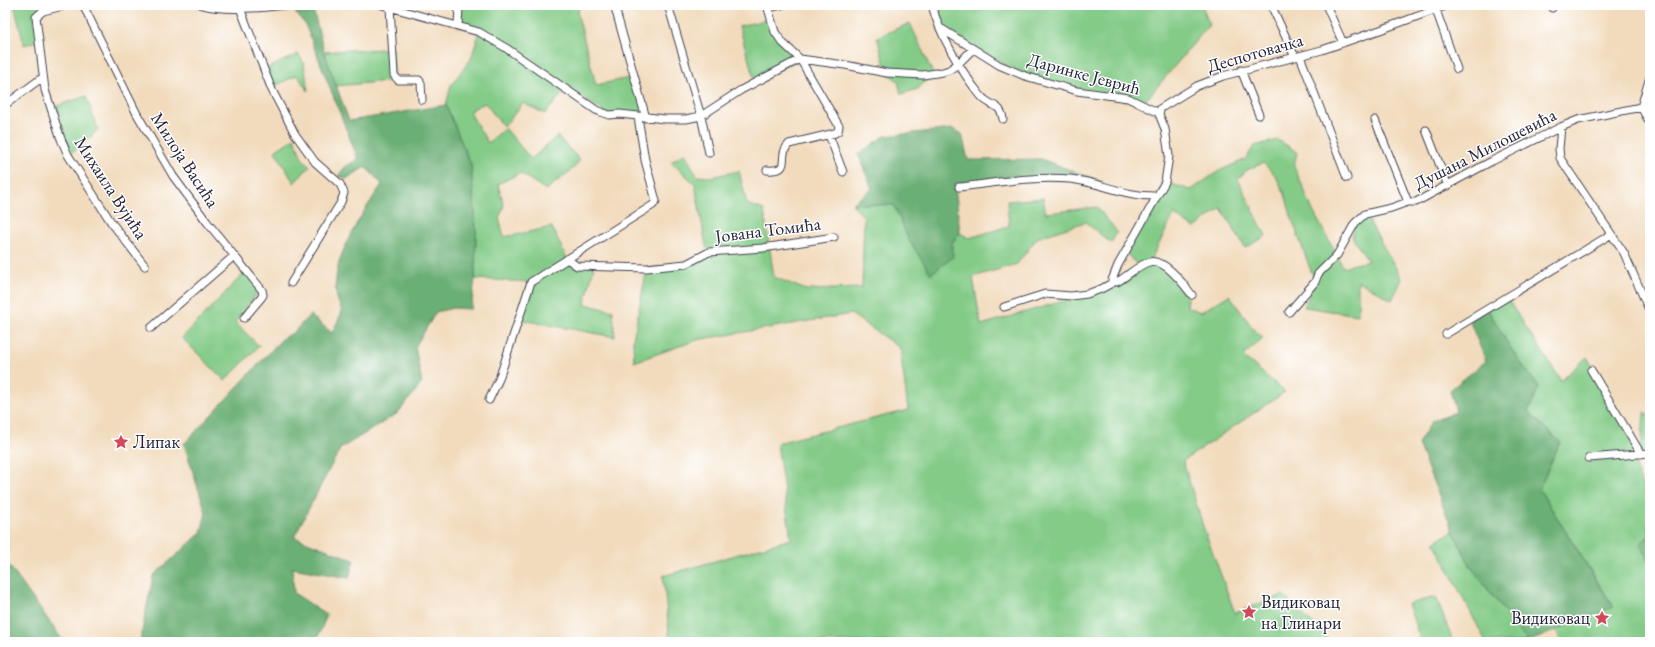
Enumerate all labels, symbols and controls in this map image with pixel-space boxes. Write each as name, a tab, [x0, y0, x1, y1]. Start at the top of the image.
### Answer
street label: Деспотовачка	[1204, 28, 1306, 77]
street label: Даринке Јеврић	[1025, 47, 1143, 100]
street label: Душана Милошевића	[1410, 102, 1561, 194]
street label: Милоја Васића	[146, 108, 225, 212]
street label: Михаила Вујића	[70, 132, 154, 244]
street label: Јована Томића	[712, 212, 823, 248]
place label: Липак	[133, 430, 181, 453]
place icon: Липак	[112, 433, 130, 451]
place label: Видиковац на Глинари	[1261, 590, 1342, 634]
place icon: Видиковац на Глинари	[1240, 603, 1258, 621]
place label: Видиковац	[1511, 606, 1591, 629]
place icon: Видиковац	[1593, 609, 1611, 627]

